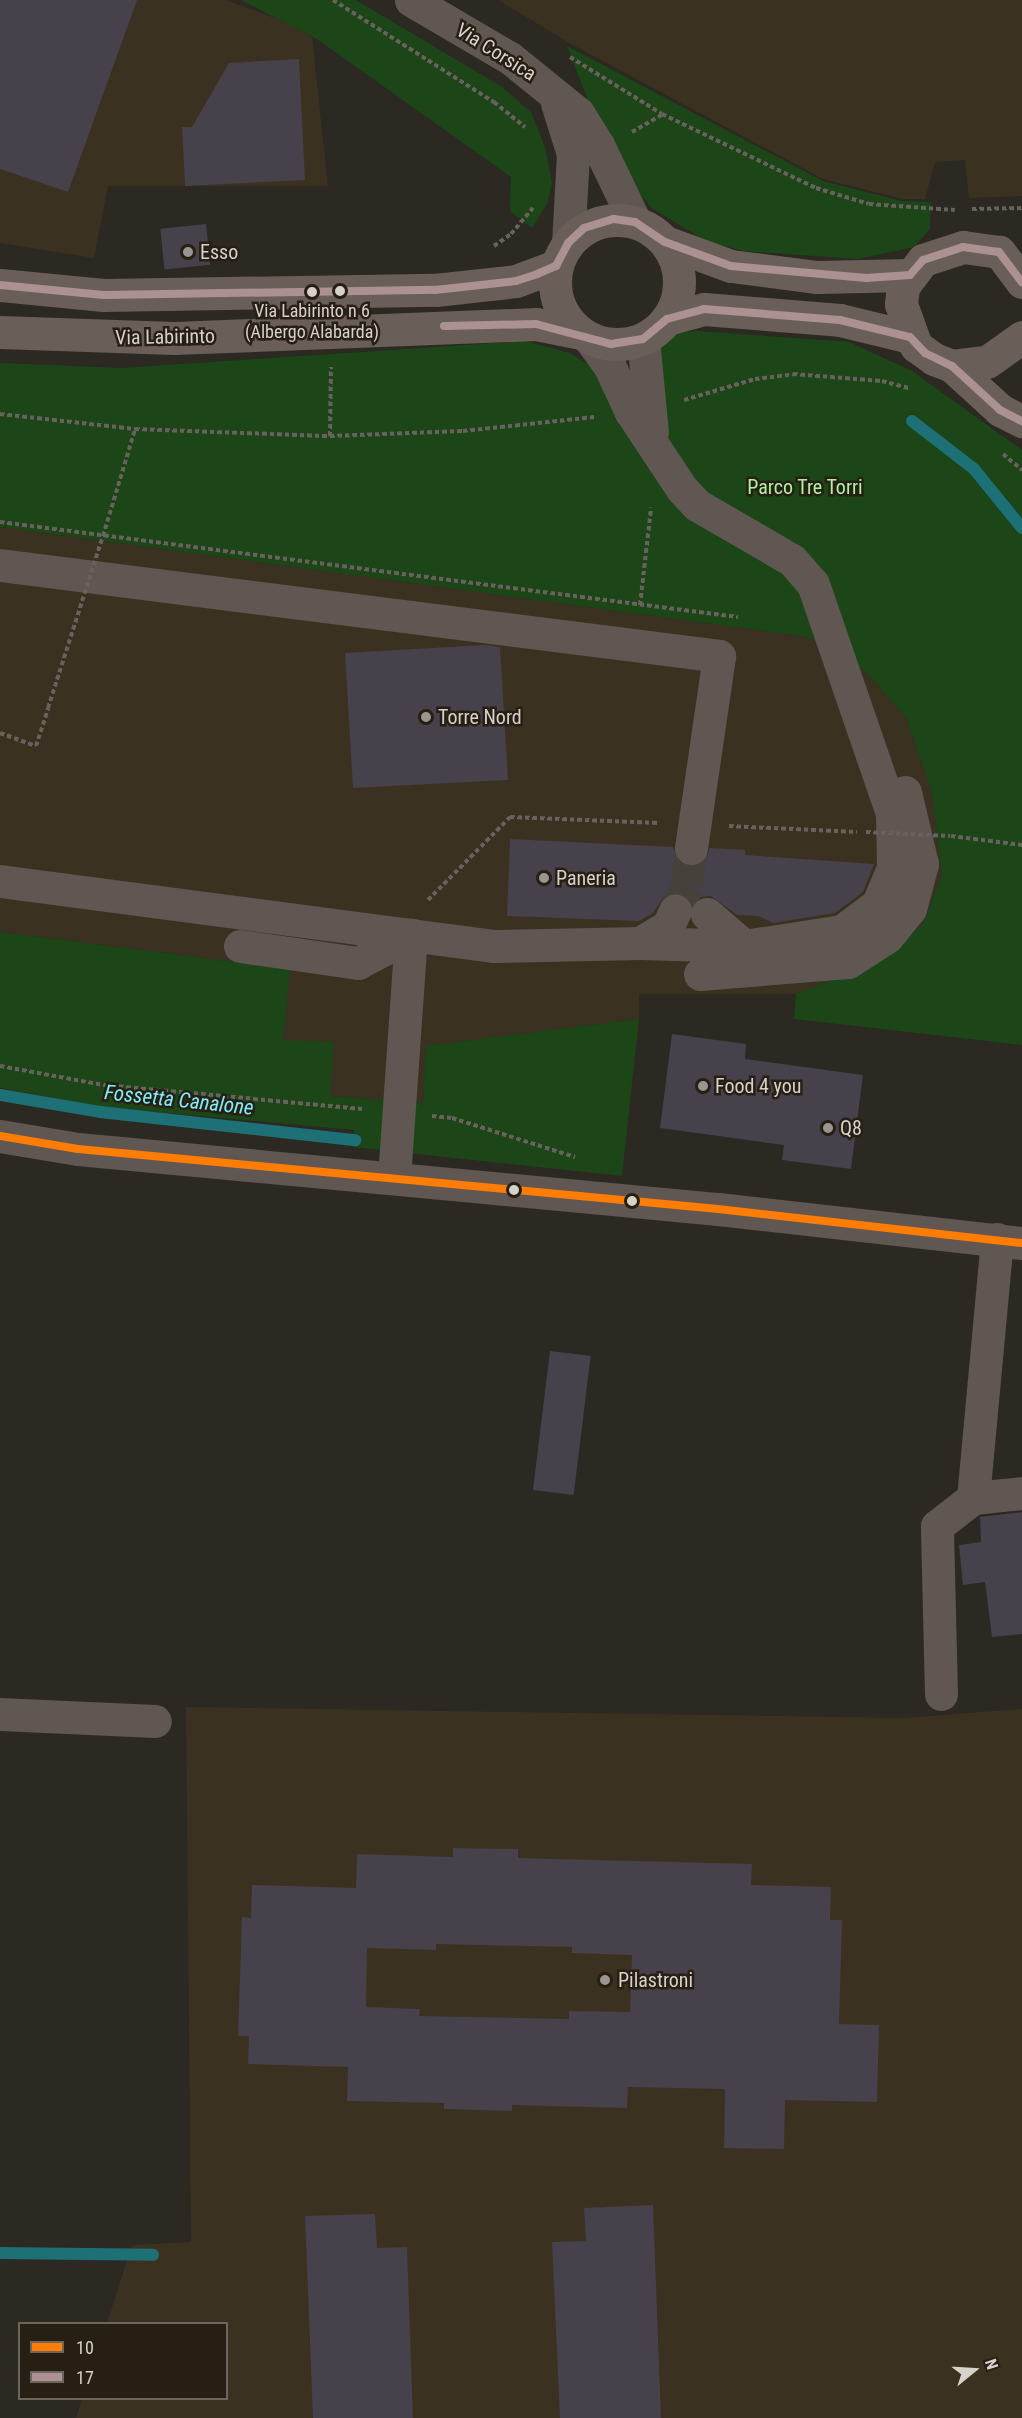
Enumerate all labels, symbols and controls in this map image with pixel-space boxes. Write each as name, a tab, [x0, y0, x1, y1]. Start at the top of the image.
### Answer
street label: Via Corsica	[451, 18, 541, 86]
place label: Esso	[200, 240, 238, 264]
marker: Esso	[181, 245, 195, 259]
unlabelled marker	[334, 285, 346, 297]
marker: Via Labirinto n 6 (Albergo Alabarda)	[306, 286, 318, 298]
place label: Via Labirinto n 6 (Albergo Alabarda)	[245, 301, 379, 344]
street label: Via Labirinto	[115, 324, 215, 350]
park label: Parco Tre Torri	[747, 475, 863, 499]
place label: Torre Nord	[438, 705, 522, 729]
marker: Torre Nord	[419, 710, 433, 724]
place label: Paneria	[556, 866, 616, 890]
marker: Paneria	[537, 871, 551, 885]
place label: Food 4 you	[715, 1074, 801, 1098]
marker: Food 4 you	[696, 1079, 710, 1093]
water label: Fossetta Canalone	[103, 1080, 255, 1120]
place label: Q8	[840, 1116, 862, 1140]
marker: Q8	[821, 1121, 835, 1135]
unlabelled marker	[508, 1184, 520, 1196]
unlabelled marker	[626, 1195, 638, 1207]
place label: Pilastroni	[618, 1968, 693, 1992]
marker: Pilastroni	[596, 1971, 614, 1989]
legend	[18, 2322, 228, 2400]
text: 10	[76, 2337, 94, 2358]
north arrow	[944, 2340, 1004, 2400]
text: N	[981, 2357, 1002, 2372]
text: 17	[76, 2367, 94, 2388]

